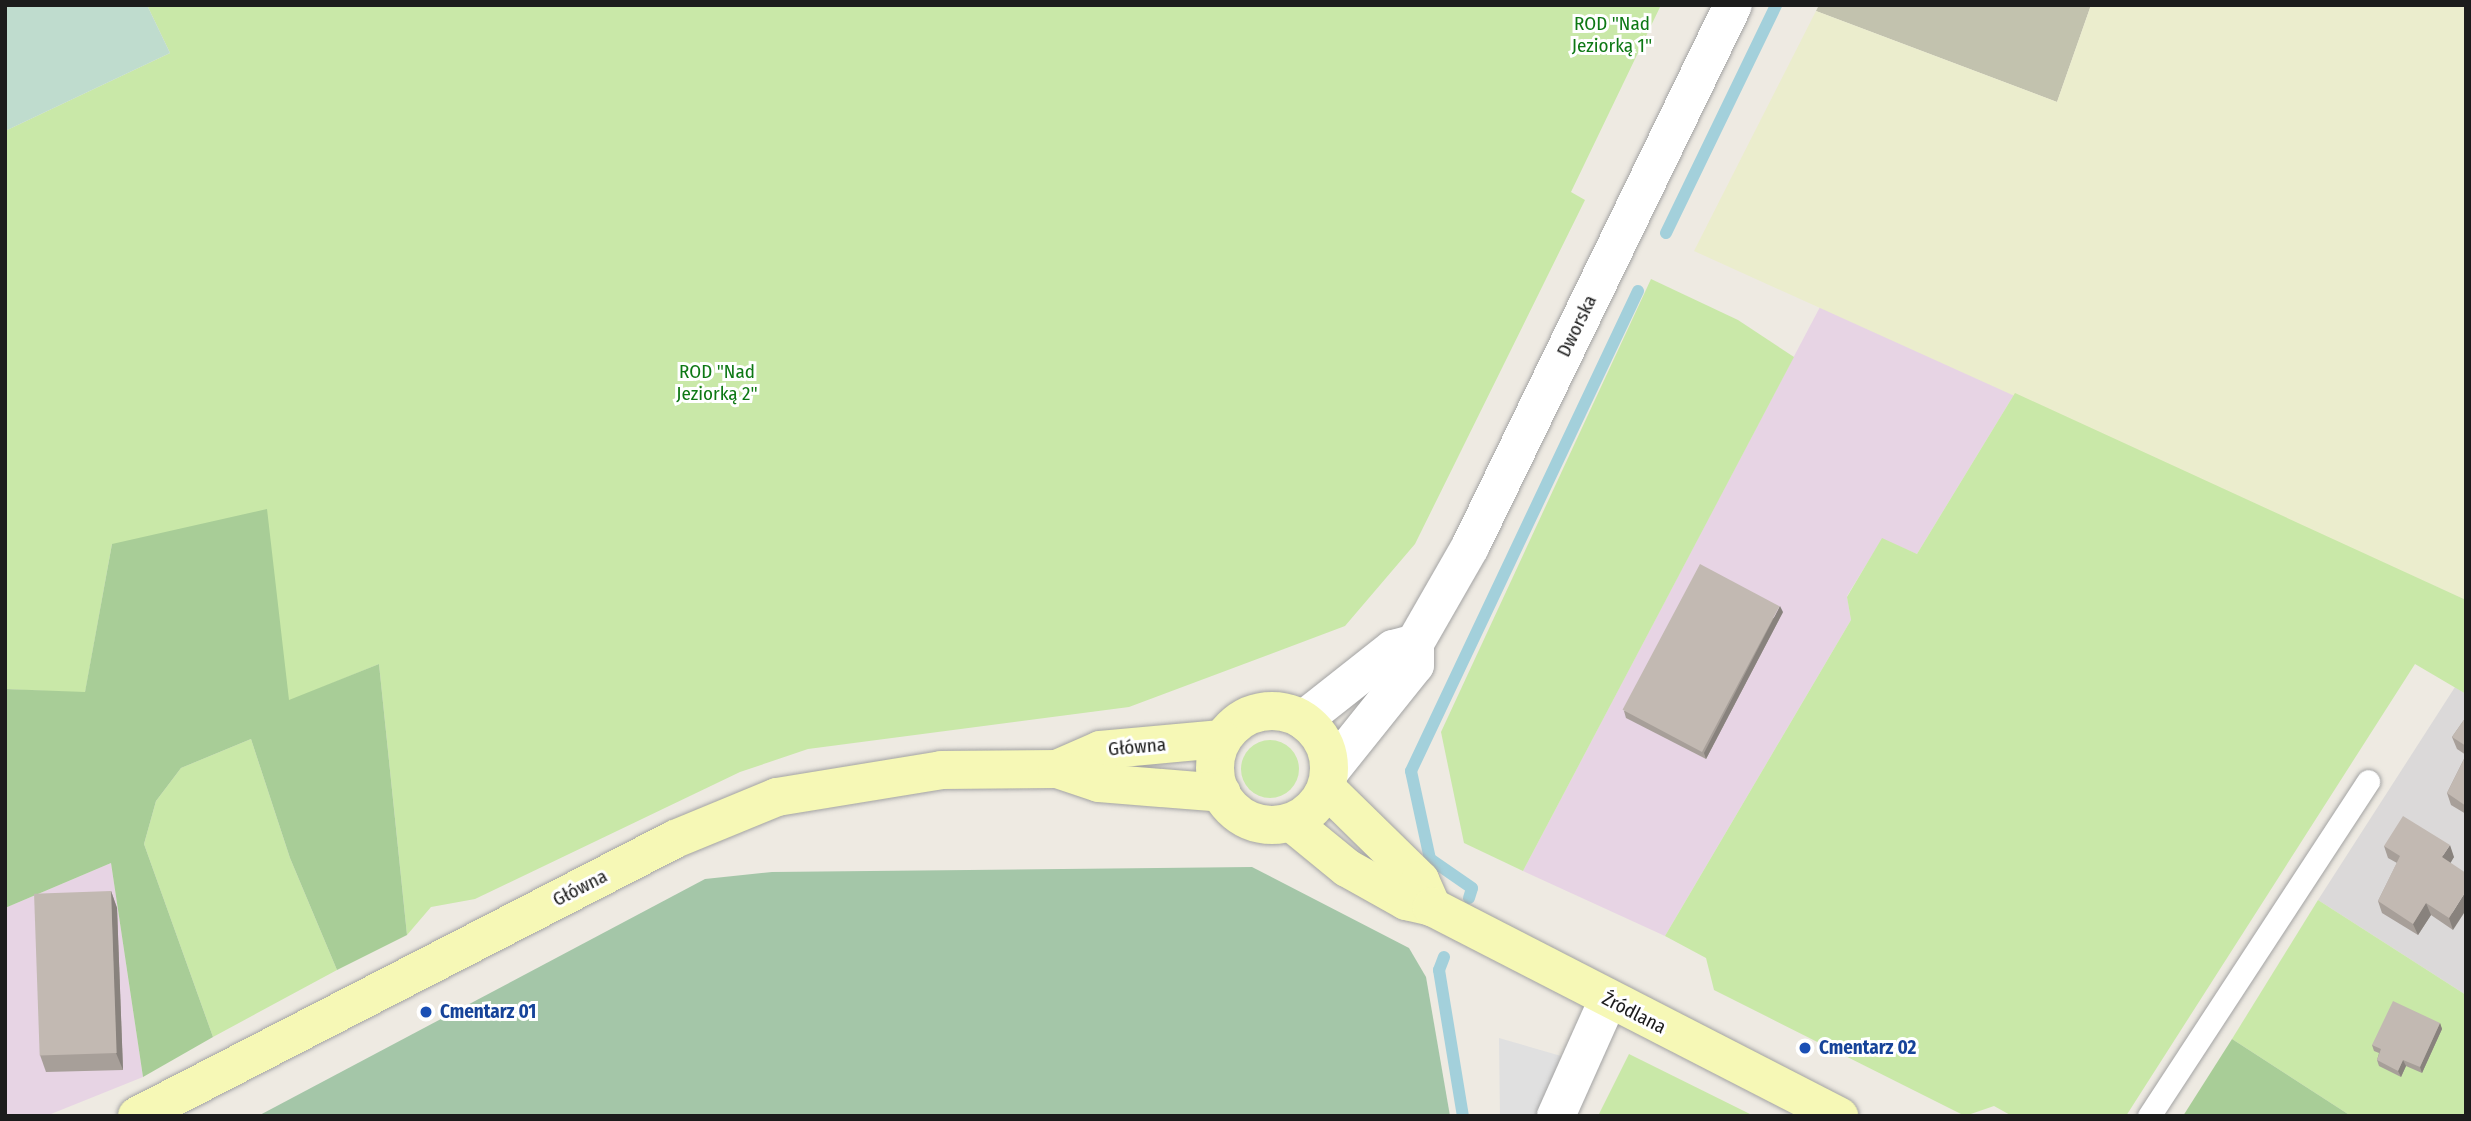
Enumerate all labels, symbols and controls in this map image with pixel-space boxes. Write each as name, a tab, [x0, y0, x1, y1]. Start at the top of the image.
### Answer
park label: ROD "Nad Jeziorką 1"	[1572, 13, 1652, 57]
street label: Dworska	[1552, 291, 1602, 361]
park label: ROD "Nad Jeziorką 2"	[676, 361, 758, 405]
street label: Główna	[1107, 733, 1167, 761]
street label: Główna	[549, 865, 611, 911]
street label: Źródlana	[1598, 987, 1670, 1039]
place label: Cmentarz 01	[440, 1001, 536, 1023]
marker: Cmentarz 01	[418, 1004, 434, 1020]
place label: Cmentarz 02	[1819, 1037, 1916, 1059]
marker: Cmentarz 02	[1797, 1040, 1813, 1056]

